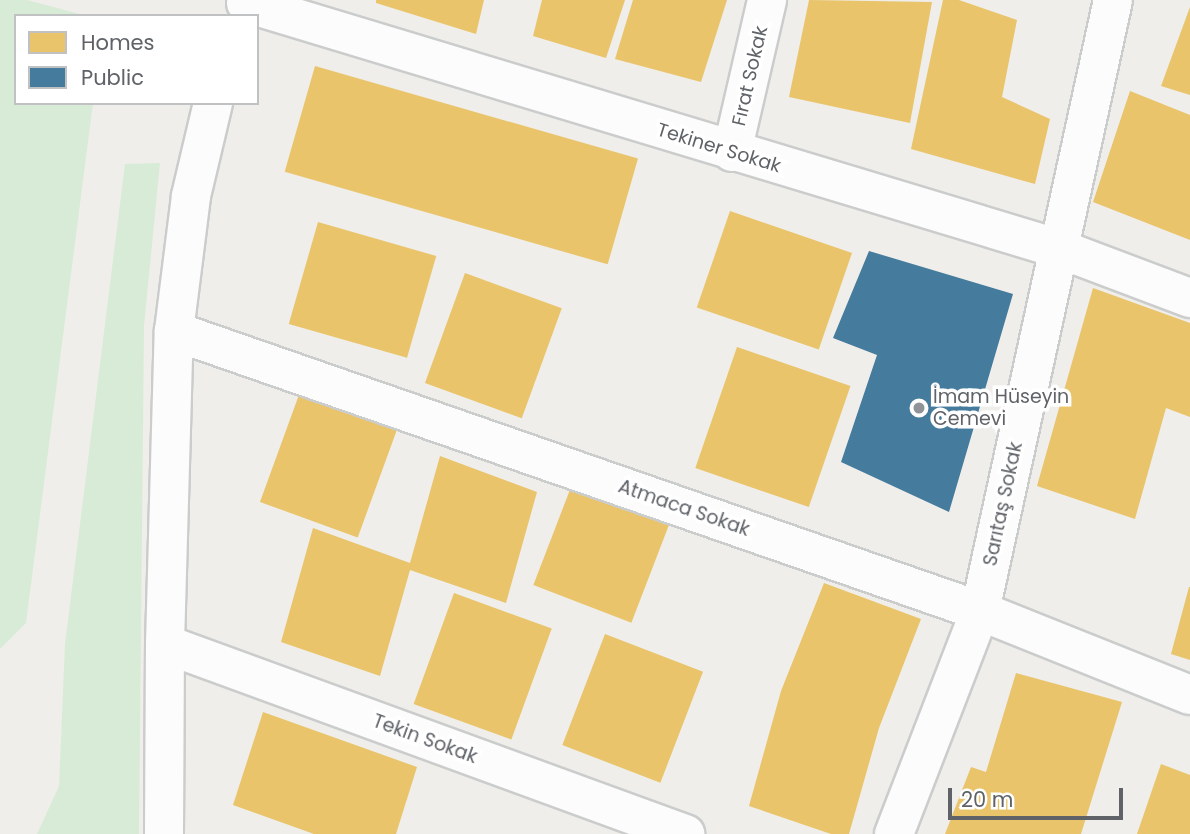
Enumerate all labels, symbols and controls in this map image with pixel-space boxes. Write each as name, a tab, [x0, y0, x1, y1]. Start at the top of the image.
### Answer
legend	[14, 14, 259, 105]
street label: Fırat Sokak	[727, 24, 773, 128]
text: Homes	[81, 28, 155, 57]
text: Public	[81, 63, 144, 92]
street label: Tekiner Sokak	[654, 118, 784, 178]
place label: İmam Hüseyin Cemevi	[933, 386, 1069, 430]
marker: İmam Hüseyin Cemevi	[911, 400, 927, 416]
street label: Sarıtaş Sokak	[979, 440, 1027, 568]
street label: Atmaca Sokak	[615, 475, 753, 541]
street label: Tekin Sokak	[370, 710, 480, 768]
scale bar	[952, 774, 1127, 818]
text: 20 m	[961, 785, 1014, 814]

